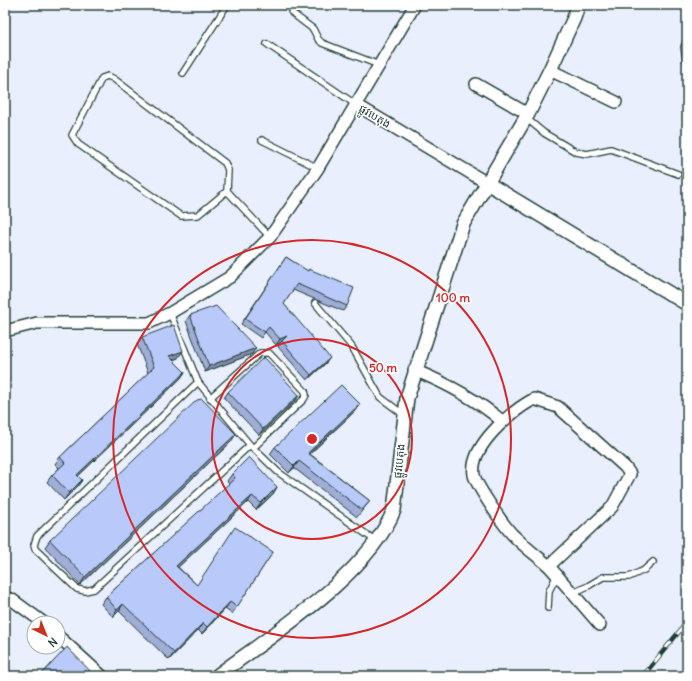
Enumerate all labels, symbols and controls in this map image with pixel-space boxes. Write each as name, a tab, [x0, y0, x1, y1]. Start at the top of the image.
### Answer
street label: ផ្លូវបេតុង	[355, 101, 393, 134]
text: 100 m	[436, 290, 470, 305]
text: 50 m	[369, 360, 398, 375]
centre of rings	[305, 432, 319, 446]
street label: ផ្លូវបេតុង	[390, 443, 411, 479]
north arrow	[26, 615, 66, 655]
text: N	[45, 635, 60, 650]

